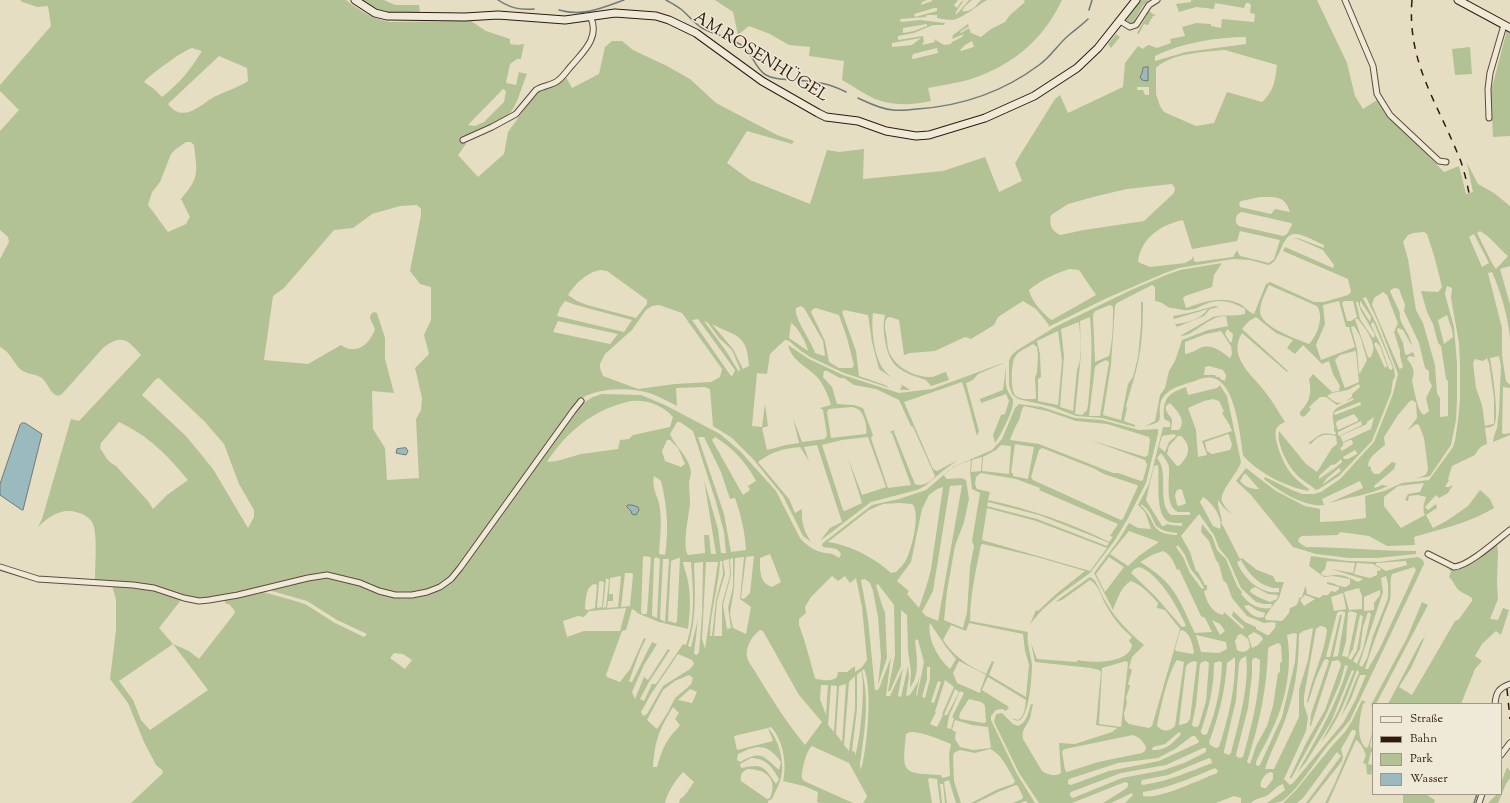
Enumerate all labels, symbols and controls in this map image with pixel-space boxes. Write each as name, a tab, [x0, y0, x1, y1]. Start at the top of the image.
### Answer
street label: AM ROSENHÜGEL	[689, 8, 831, 108]
legend	[1372, 703, 1502, 795]
text: Straße	[1410, 710, 1443, 728]
text: Bahn	[1410, 730, 1437, 748]
text: Park	[1410, 750, 1433, 768]
text: Wasser	[1410, 770, 1448, 788]

